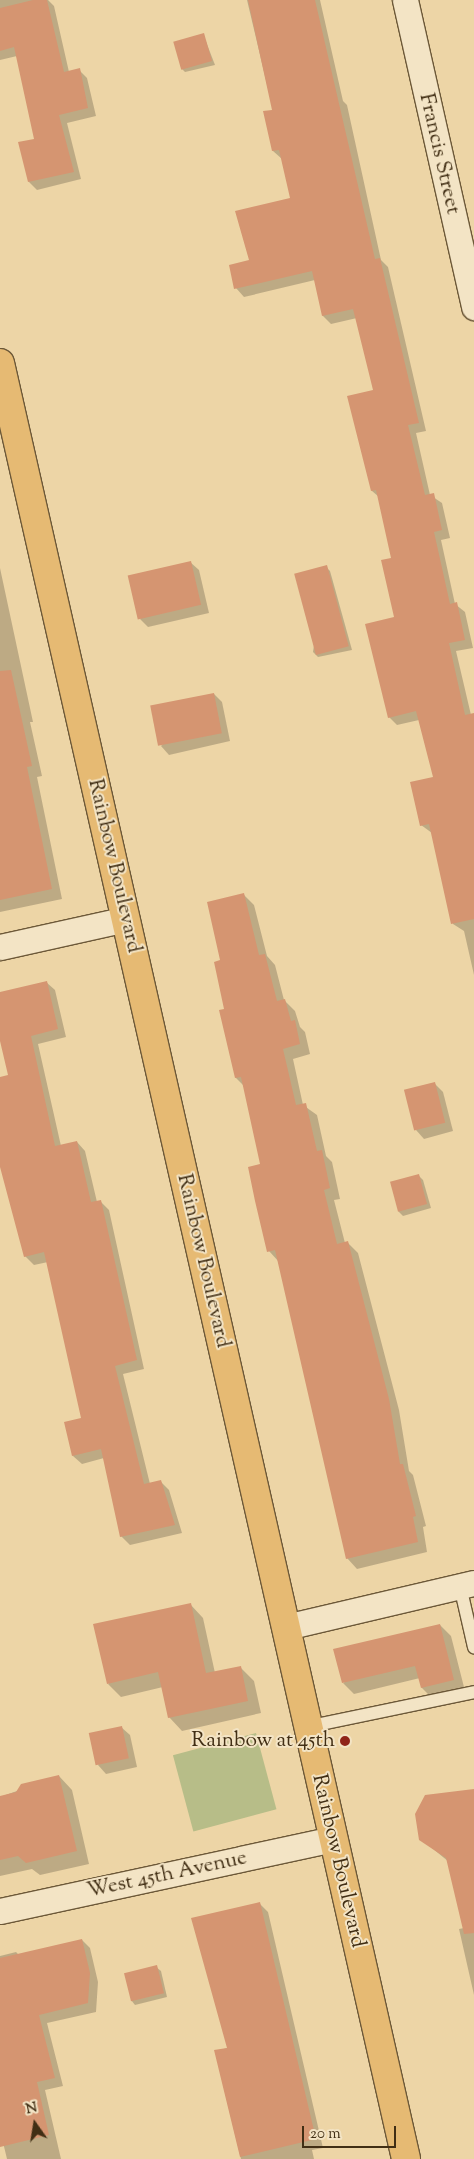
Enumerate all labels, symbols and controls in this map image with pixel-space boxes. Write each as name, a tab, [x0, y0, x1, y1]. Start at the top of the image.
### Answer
street label: Francis Street	[413, 91, 465, 217]
street label: Rainbow Boulevard	[82, 777, 146, 955]
street label: Rainbow Boulevard	[171, 1172, 235, 1350]
place label: Rainbow at 45th	[191, 1728, 335, 1754]
marker: Rainbow at 45th	[339, 1735, 351, 1747]
street label: Rainbow Boulevard	[306, 1772, 370, 1950]
street label: West 45th Avenue	[85, 1846, 249, 1904]
text: N	[24, 2098, 39, 2120]
north arrow	[10, 2099, 60, 2149]
scale bar	[304, 2116, 398, 2148]
text: 20 m	[310, 2124, 341, 2145]

